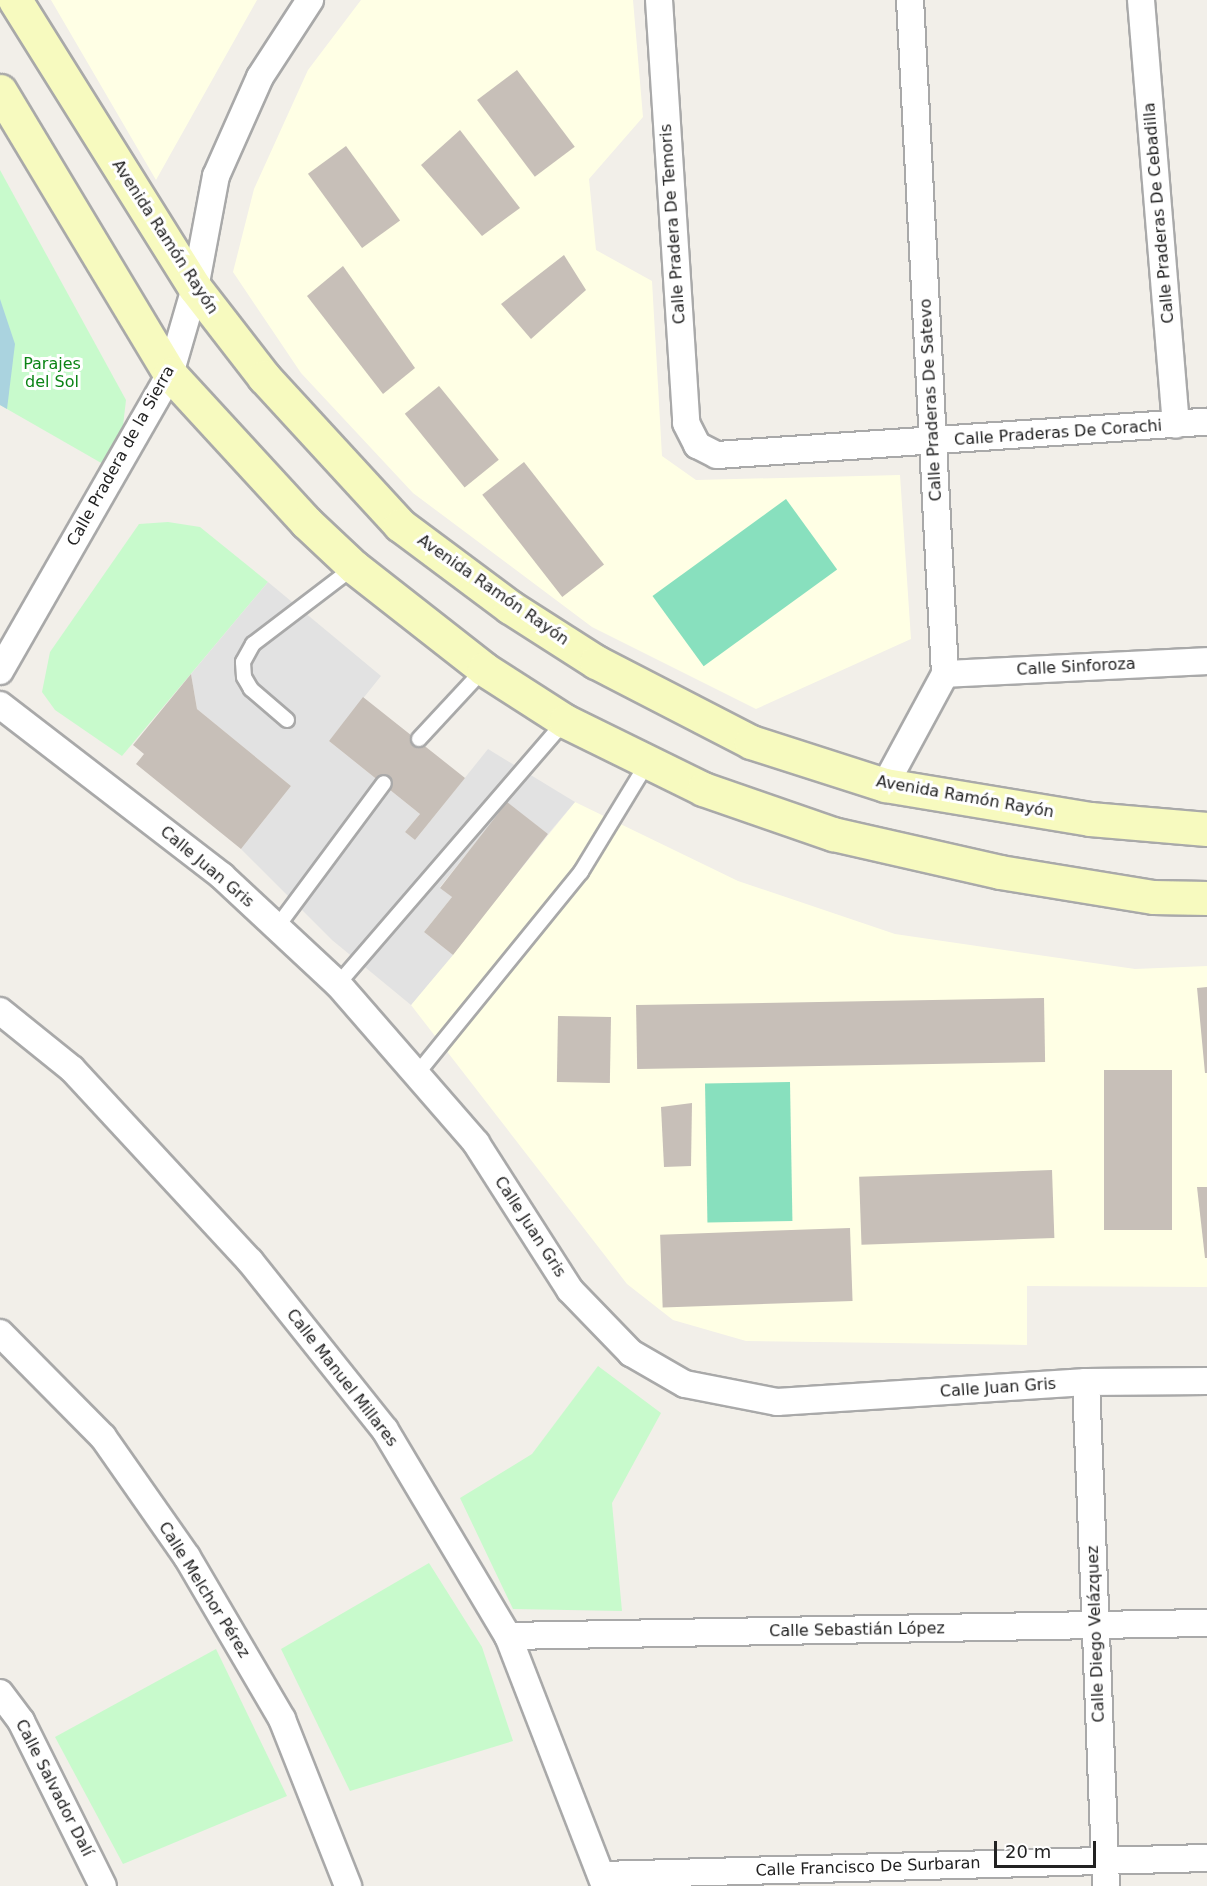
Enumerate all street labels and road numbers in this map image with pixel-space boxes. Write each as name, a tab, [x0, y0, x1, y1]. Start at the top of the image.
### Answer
street label: Calle Praderas De Cebadilla	[1140, 102, 1178, 324]
street label: Calle Pradera De Temoris	[656, 123, 690, 325]
street label: Avenida Ramón Rayón	[108, 156, 222, 318]
street label: Calle Praderas De Satevo	[916, 298, 946, 502]
street label: Calle Pradera de la Sierra	[63, 362, 179, 550]
street label: Calle Praderas De Corachi	[953, 416, 1163, 450]
street label: Avenida Ramón Rayón	[414, 530, 572, 650]
street label: Calle Sinforoza	[1016, 654, 1136, 680]
street label: Avenida Ramón Rayón	[875, 772, 1055, 822]
street label: Calle Juan Gris	[156, 822, 258, 912]
street label: Calle Juan Gris	[490, 1173, 570, 1281]
street label: Calle Manuel Millares	[282, 1305, 402, 1451]
street label: Calle Juan Gris	[939, 1374, 1057, 1402]
street label: Calle Melchor Pérez	[154, 1518, 254, 1662]
street label: Calle Diego Velázquez	[1083, 1545, 1109, 1723]
street label: Calle Sebastián López	[769, 1619, 945, 1641]
street label: Calle Salvador Dalí	[11, 1716, 97, 1860]
street label: Calle Francisco De Surbaran	[755, 1853, 981, 1881]

